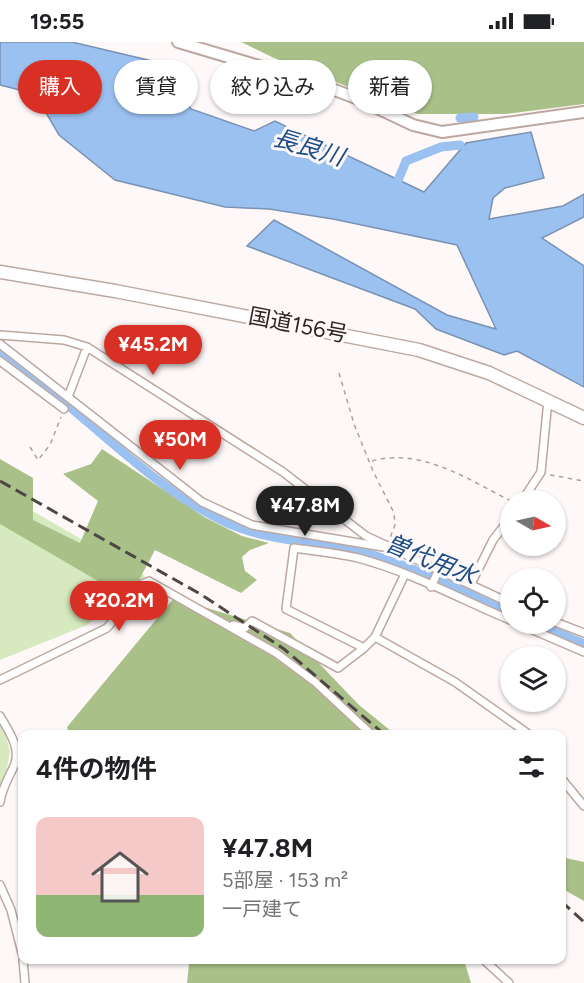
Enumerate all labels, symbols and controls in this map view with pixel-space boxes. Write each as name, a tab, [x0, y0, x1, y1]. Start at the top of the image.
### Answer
text: 19:55	[30, 8, 84, 35]
chip: 購入	[18, 60, 102, 114]
chip: 賃貸	[114, 60, 198, 114]
chip: 絞り込み	[210, 60, 336, 114]
chip: 新着	[348, 60, 432, 114]
water label: 長良川	[270, 123, 351, 172]
street label: 国道156号	[246, 302, 350, 348]
pin: ¥45.2M	[104, 325, 202, 376]
text: ¥45.2M	[118, 332, 188, 356]
pin: ¥50M	[144, 420, 216, 471]
text: ¥50M	[153, 427, 207, 451]
pin: ¥47.8M	[256, 486, 354, 537]
north arrow	[500, 490, 566, 556]
map controls	[500, 490, 566, 712]
text: ¥47.8M	[270, 493, 340, 517]
water label: 曽代用水	[381, 528, 484, 592]
button: locate	[500, 568, 566, 634]
pin: ¥20.2M	[70, 581, 168, 632]
text: ¥20.2M	[84, 588, 154, 612]
button: layers	[500, 646, 566, 712]
icon: filters	[515, 750, 548, 783]
text: 4件の物件	[36, 753, 156, 785]
text: ¥47.8M	[222, 832, 313, 864]
icon: home	[84, 841, 156, 913]
text: 5部屋 · 153 m²	[222, 868, 348, 892]
text: 一戸建て	[222, 897, 302, 921]

